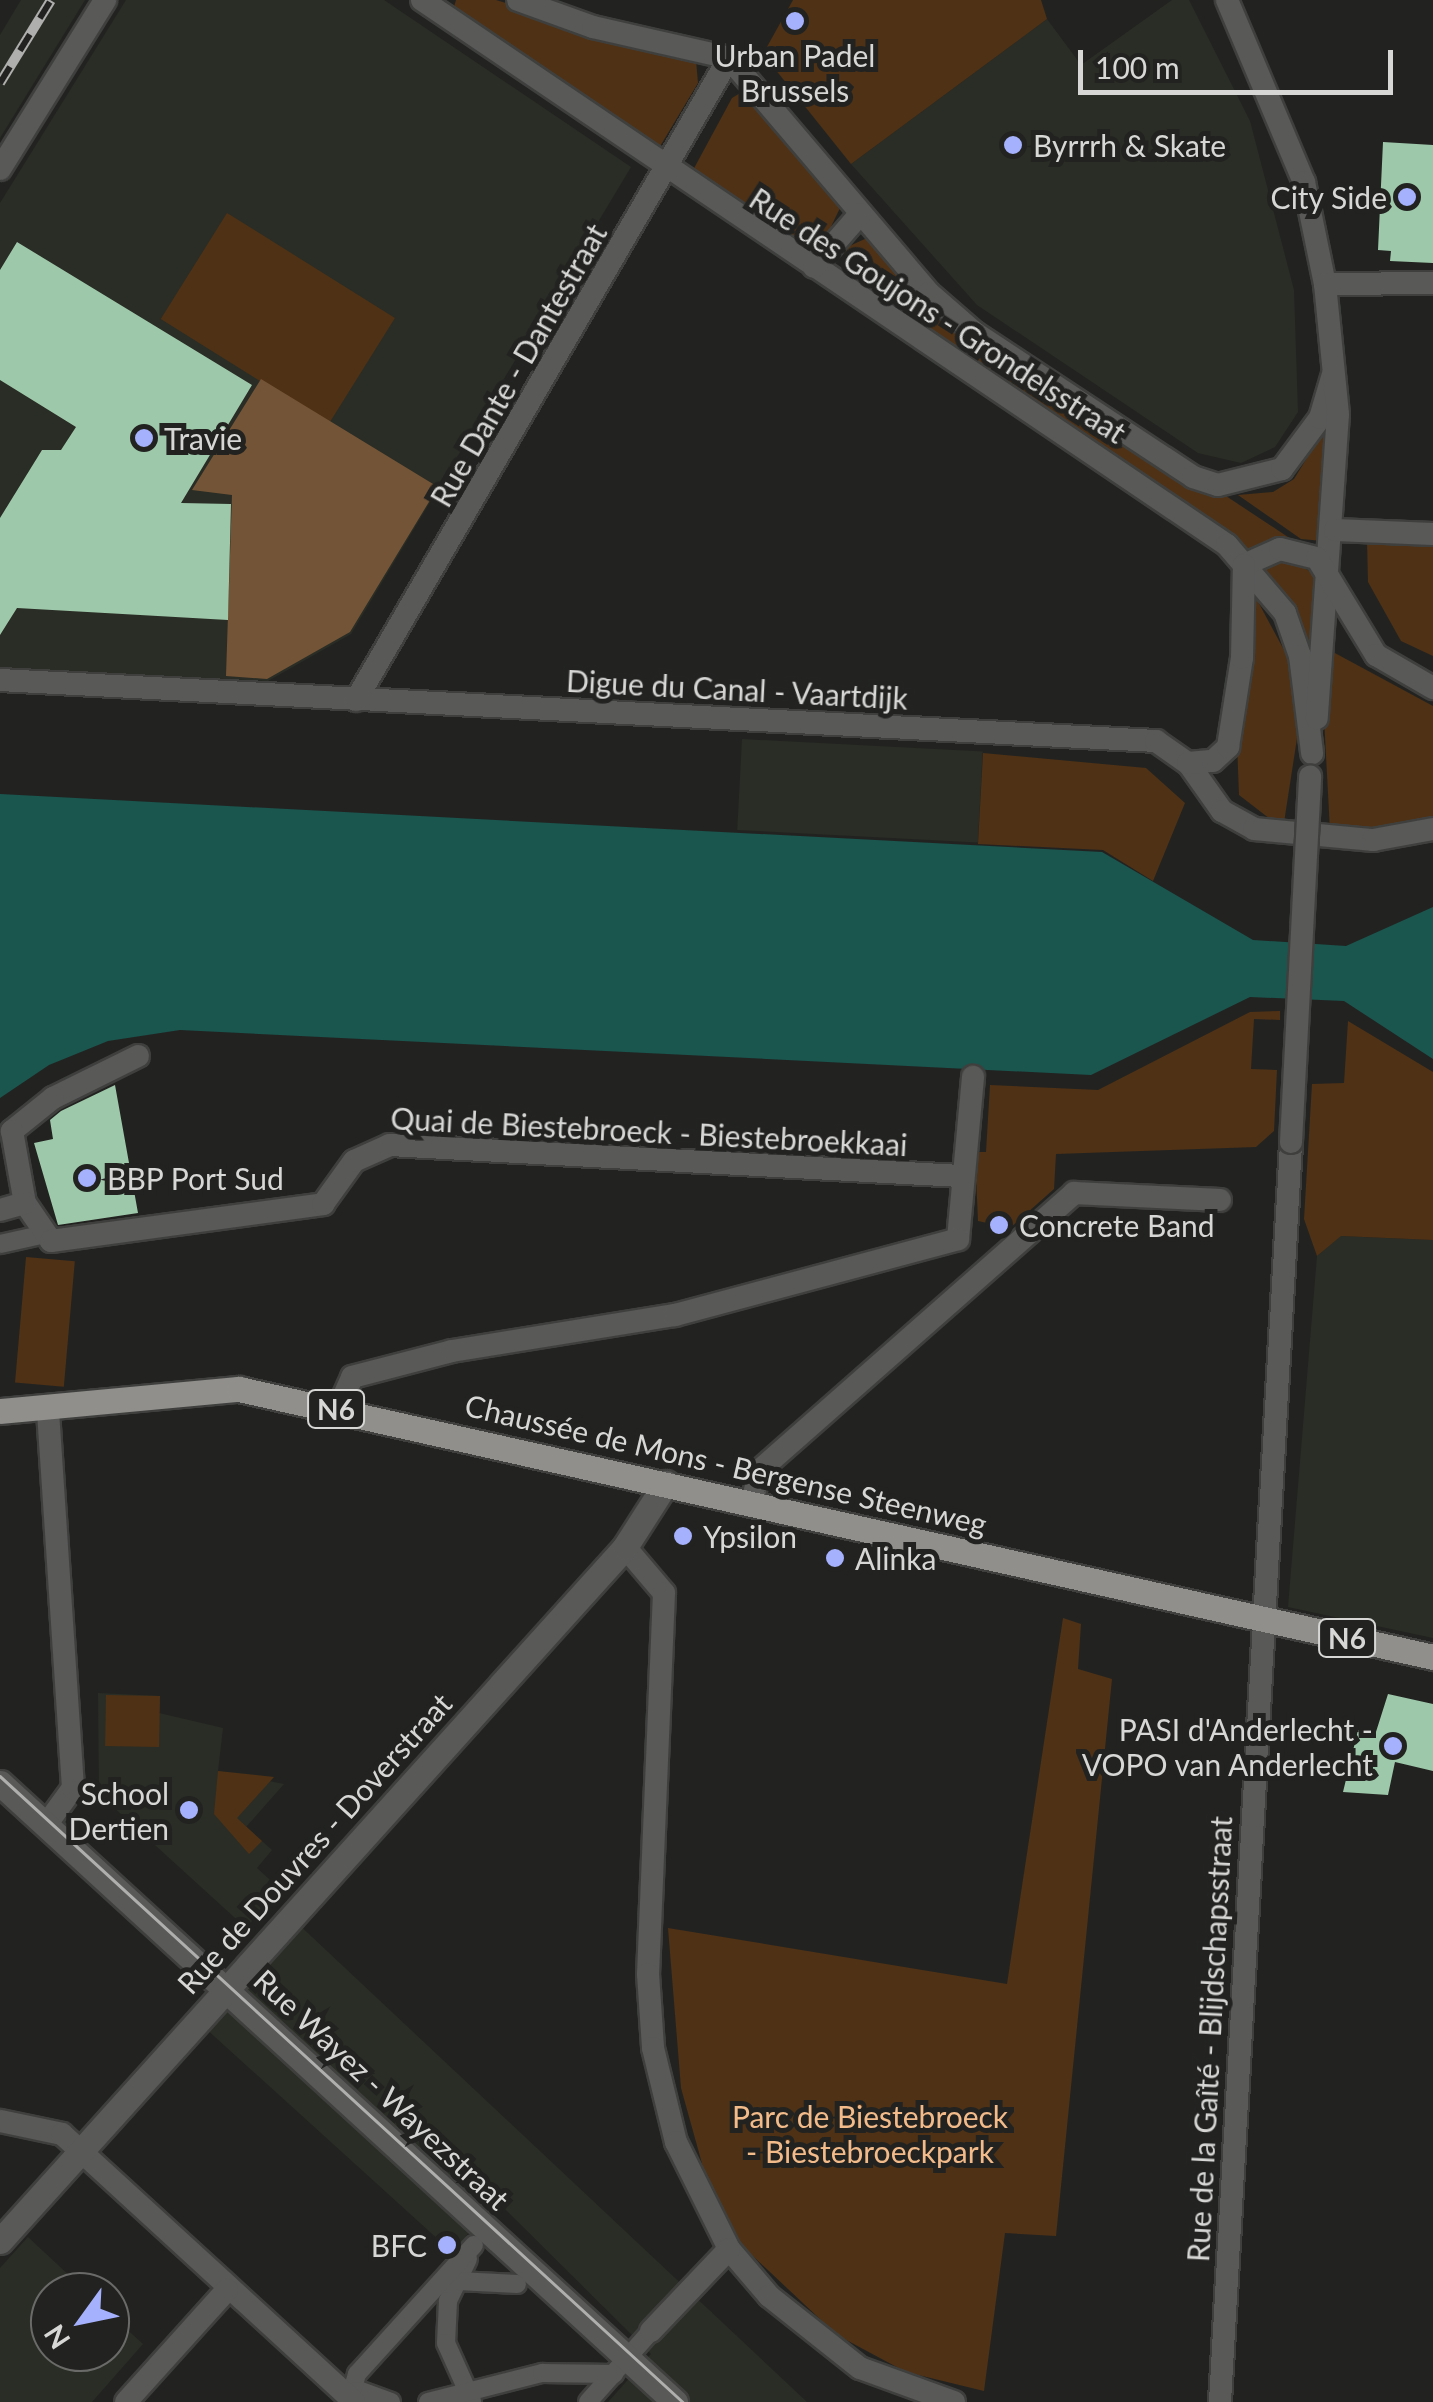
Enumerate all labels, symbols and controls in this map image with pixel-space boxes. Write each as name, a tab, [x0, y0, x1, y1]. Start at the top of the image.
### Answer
marker: Urban Padel Brussels	[784, 10, 806, 32]
scale bar	[1083, 30, 1398, 92]
place label: Urban Padel Brussels	[715, 37, 875, 108]
text: 100 m	[1095, 49, 1180, 85]
place label: Byrrrh & Skate	[1033, 127, 1226, 163]
marker: Byrrrh & Skate	[1002, 134, 1024, 156]
place label: City Side	[1270, 179, 1387, 215]
street label: Rue des Goujons - Grondelsstraat	[743, 180, 1133, 450]
marker: City Side	[1396, 186, 1418, 208]
street label: Rue Dante - Dantestraat	[422, 217, 614, 513]
place label: Travie	[164, 420, 242, 456]
marker: Travie	[133, 427, 155, 449]
street label: Digue du Canal - Vaartdijk	[565, 662, 909, 716]
street label: Quai de Biestebroeck - Biestebroekkaai	[390, 1099, 908, 1163]
place label: BBP Port Sud	[107, 1160, 285, 1196]
marker: BBP Port Sud	[76, 1167, 98, 1189]
place label: Concrete Band	[1019, 1207, 1215, 1243]
marker: Concrete Band	[988, 1214, 1010, 1236]
road number: N6	[306, 1386, 366, 1432]
street label: Chaussée de Mons - Bergense Steenweg	[462, 1386, 990, 1542]
place label: Ypsilon	[703, 1518, 797, 1554]
marker: Ypsilon	[672, 1525, 694, 1547]
place label: Alinka	[855, 1540, 936, 1576]
marker: Alinka	[824, 1547, 846, 1569]
road number: N6	[1317, 1615, 1377, 1661]
street label: Rue de Douvres - Doverstraat	[169, 1685, 459, 2001]
place label: PASI d'Anderlecht - VOPO van Anderlecht	[1080, 1711, 1373, 1782]
marker: PASI d'Anderlecht - VOPO van Anderlecht	[1382, 1735, 1404, 1757]
place label: School Dertien	[69, 1775, 169, 1846]
marker: School Dertien	[178, 1799, 200, 1821]
street label: Rue de la Gaîté - Blijdschapsstraat	[1179, 1815, 1239, 2263]
street label: Rue Wayez - Wayezstraat	[247, 1961, 517, 2217]
park label: Parc de Biestebroeck - Biestebroeckpark	[732, 2098, 1008, 2168]
place label: BFC	[371, 2227, 427, 2263]
marker: BFC	[436, 2234, 458, 2256]
north arrow	[30, 2272, 130, 2372]
text: N	[36, 2319, 77, 2356]

